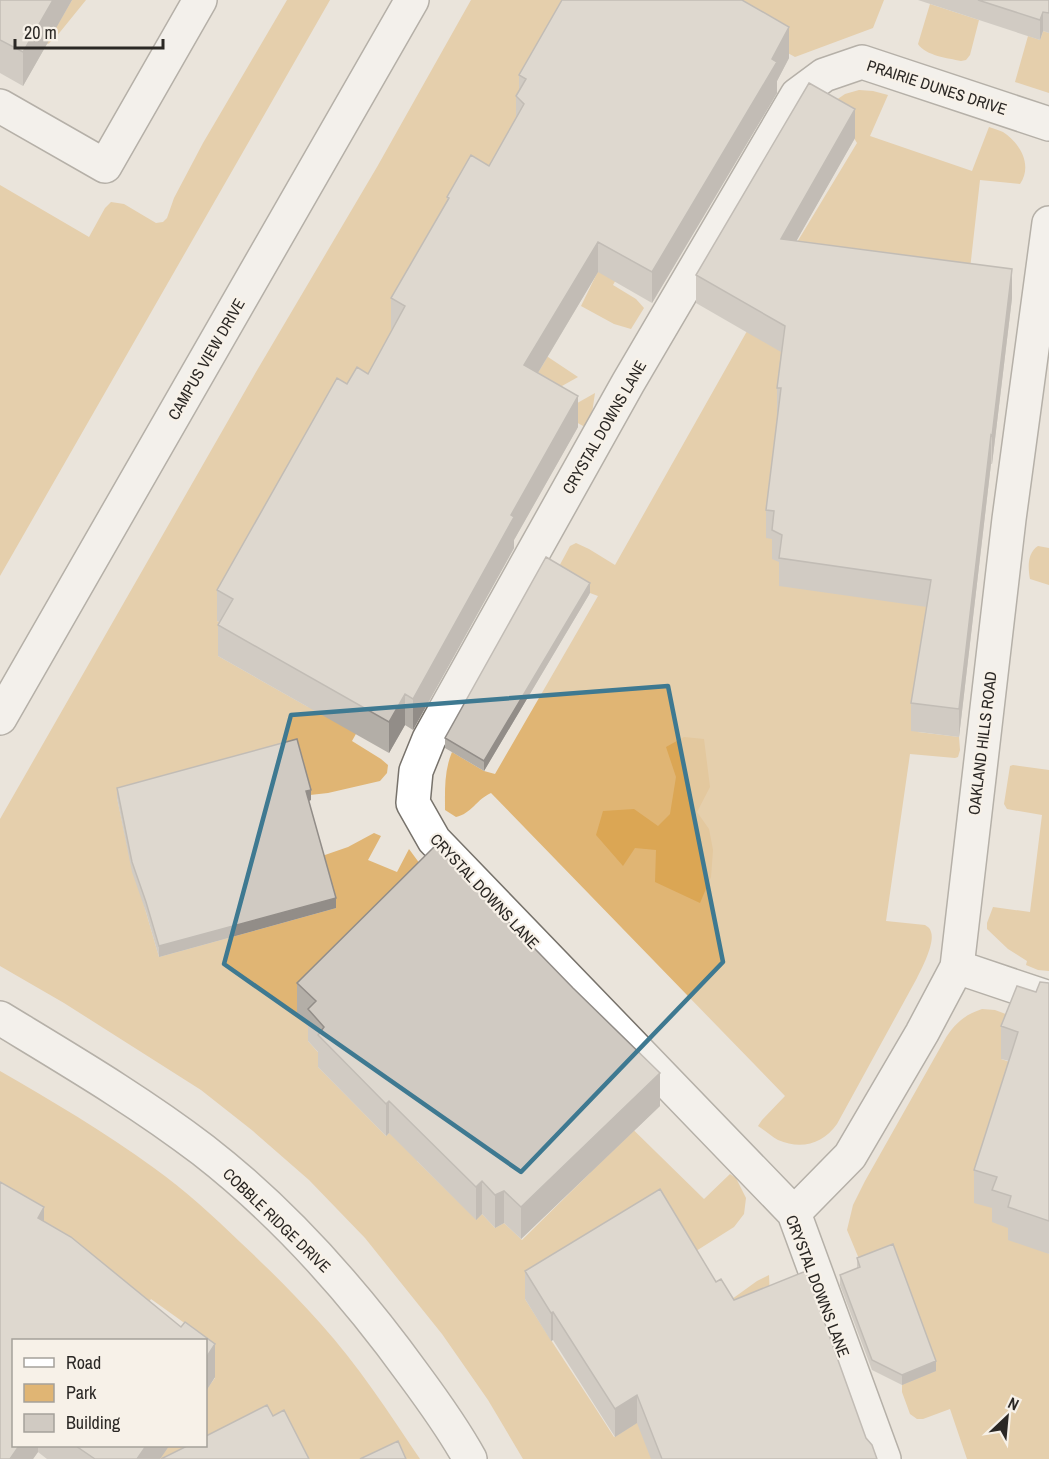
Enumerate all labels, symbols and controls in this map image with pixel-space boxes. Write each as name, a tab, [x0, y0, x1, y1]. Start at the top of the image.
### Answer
scale bar	[15, 12, 164, 50]
text: 20 m	[24, 20, 57, 45]
street label: PRAIRIE DUNES DRIVE	[864, 54, 1010, 120]
street label: CAMPUS VIEW DRIVE	[162, 294, 250, 424]
street label: CRYSTAL DOWNS LANE	[557, 356, 651, 498]
street label: OAKLAND HILLS ROAD	[962, 670, 1002, 816]
street label: CRYSTAL DOWNS LANE	[426, 828, 544, 954]
street label: COBBLE RIDGE DRIVE	[218, 1163, 336, 1277]
street label: CRYSTAL DOWNS LANE	[781, 1212, 855, 1360]
legend	[12, 1339, 207, 1447]
text: Road	[66, 1350, 101, 1375]
text: Park	[66, 1380, 97, 1405]
north arrow	[977, 1387, 1037, 1447]
text: N	[1004, 1392, 1023, 1415]
text: Building	[66, 1410, 121, 1435]

